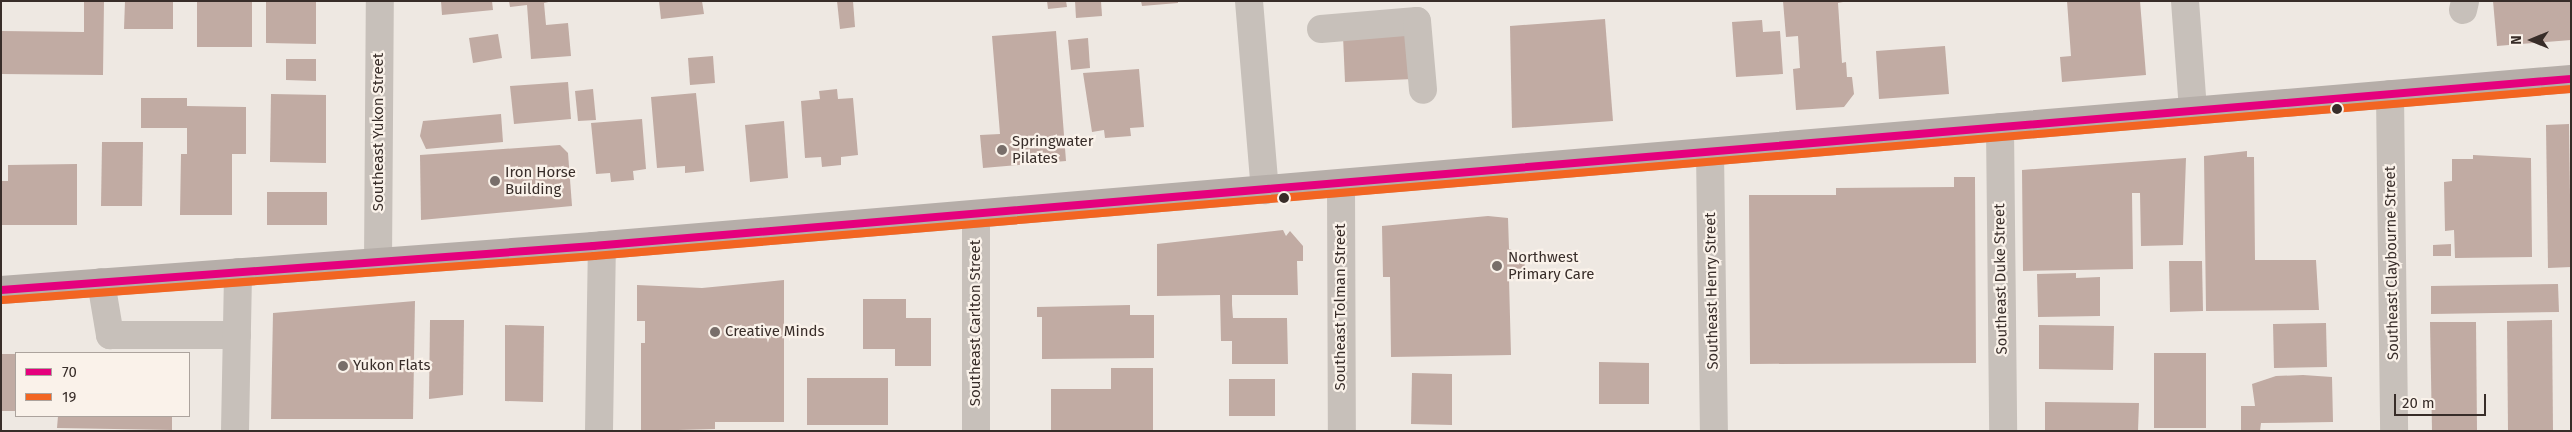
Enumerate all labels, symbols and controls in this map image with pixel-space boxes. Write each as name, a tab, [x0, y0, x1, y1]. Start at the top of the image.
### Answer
north arrow	[2507, 15, 2557, 65]
text: N	[2508, 35, 2525, 45]
street label: Southeast Yukon Street	[370, 53, 388, 211]
unlabelled marker	[2332, 104, 2342, 114]
place label: Springwater Pilates	[1012, 132, 1094, 167]
marker: Springwater Pilates	[996, 144, 1008, 156]
place label: Iron Horse Building	[505, 163, 576, 198]
street label: Southeast Claybourne Street	[2381, 166, 2403, 360]
marker: Iron Horse Building	[489, 175, 501, 187]
unlabelled marker	[1279, 193, 1289, 203]
street label: Southeast Duke Street	[1991, 203, 2011, 355]
street label: Southeast Henry Street	[1702, 212, 1722, 370]
street label: Southeast Tolman Street	[1332, 224, 1350, 390]
street label: Southeast Carlton Street	[967, 240, 985, 406]
place label: Northwest Primary Care	[1508, 248, 1595, 283]
marker: Northwest Primary Care	[1490, 259, 1504, 273]
place label: Creative Minds	[725, 323, 824, 341]
marker: Creative Minds	[709, 326, 721, 338]
legend	[15, 352, 190, 417]
place label: Yukon Flats	[353, 357, 430, 375]
marker: Yukon Flats	[337, 360, 349, 372]
text: 70	[62, 363, 77, 381]
scale bar	[2397, 384, 2490, 416]
text: 19	[62, 388, 76, 406]
text: 20 m	[2402, 394, 2435, 412]

